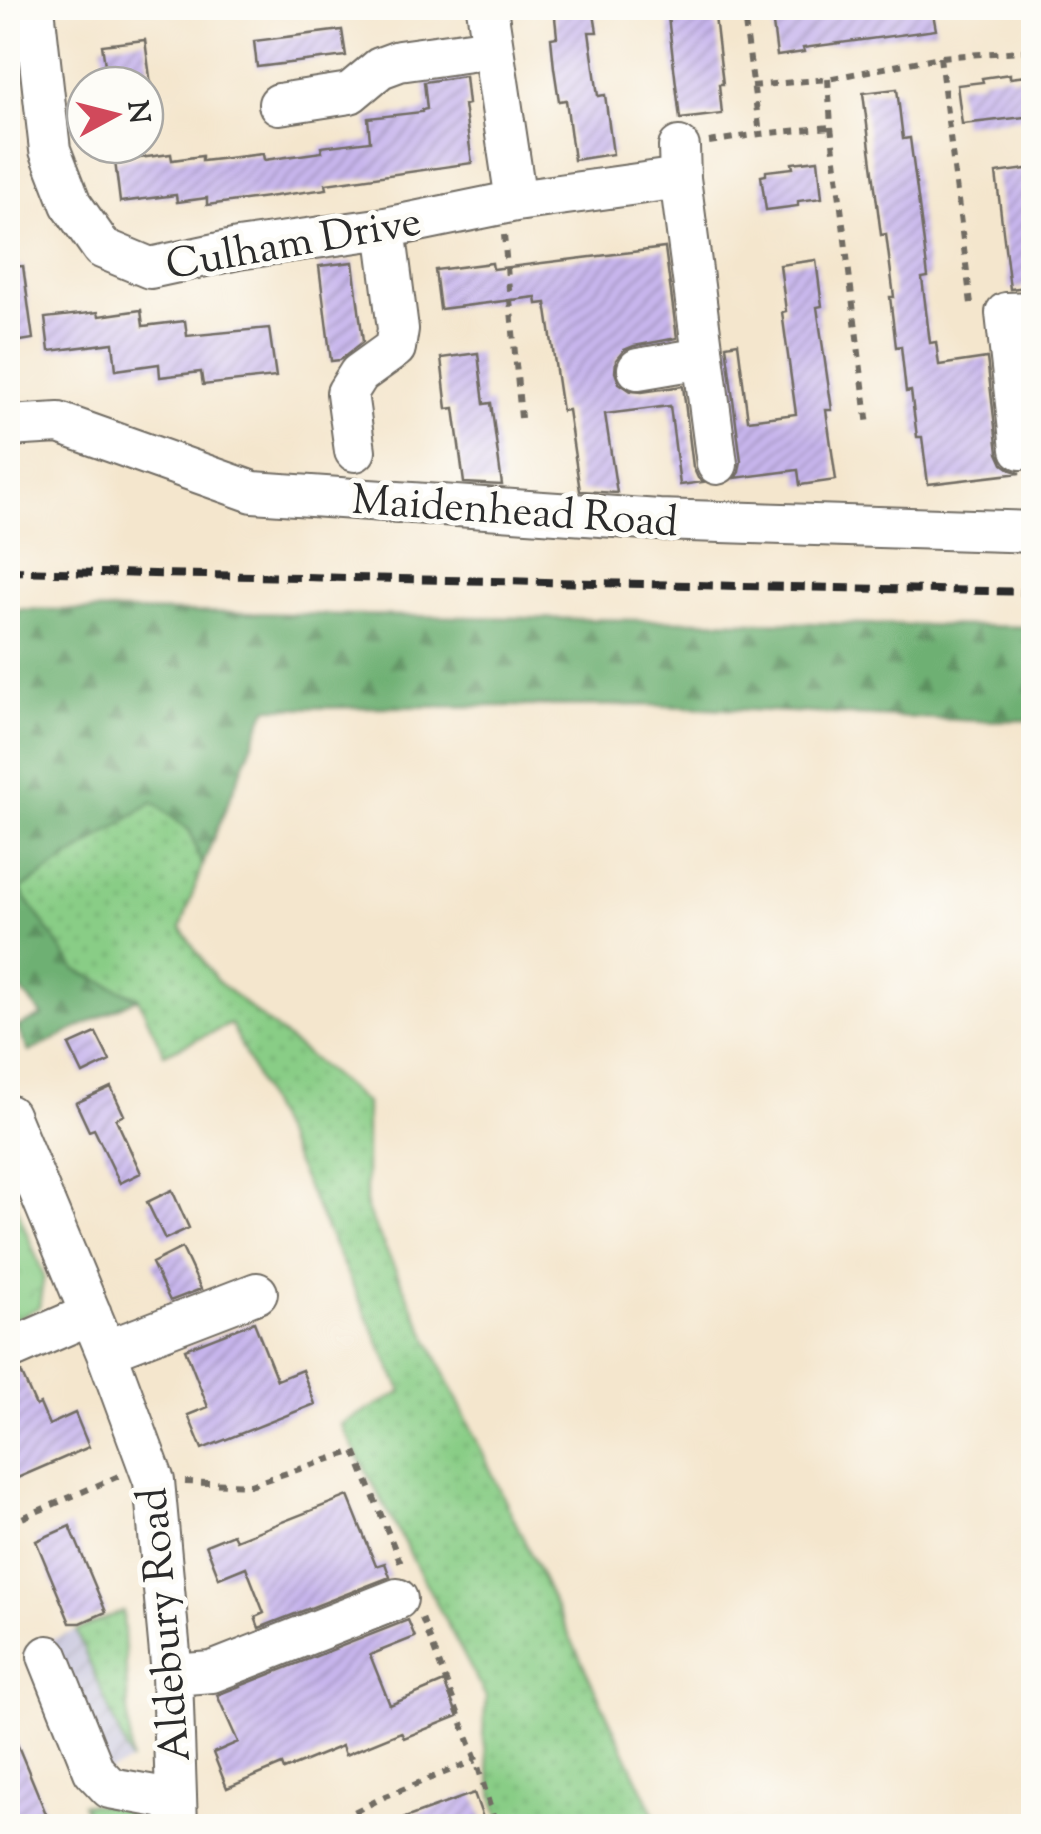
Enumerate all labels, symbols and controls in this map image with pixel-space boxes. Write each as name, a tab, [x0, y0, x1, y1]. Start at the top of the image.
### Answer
north arrow	[65, 65, 165, 165]
text: N	[116, 99, 158, 126]
street label: Culham Drive	[162, 194, 426, 298]
street label: Maidenhead Road	[349, 473, 680, 555]
street label: Aldebury Road	[125, 1485, 209, 1764]

